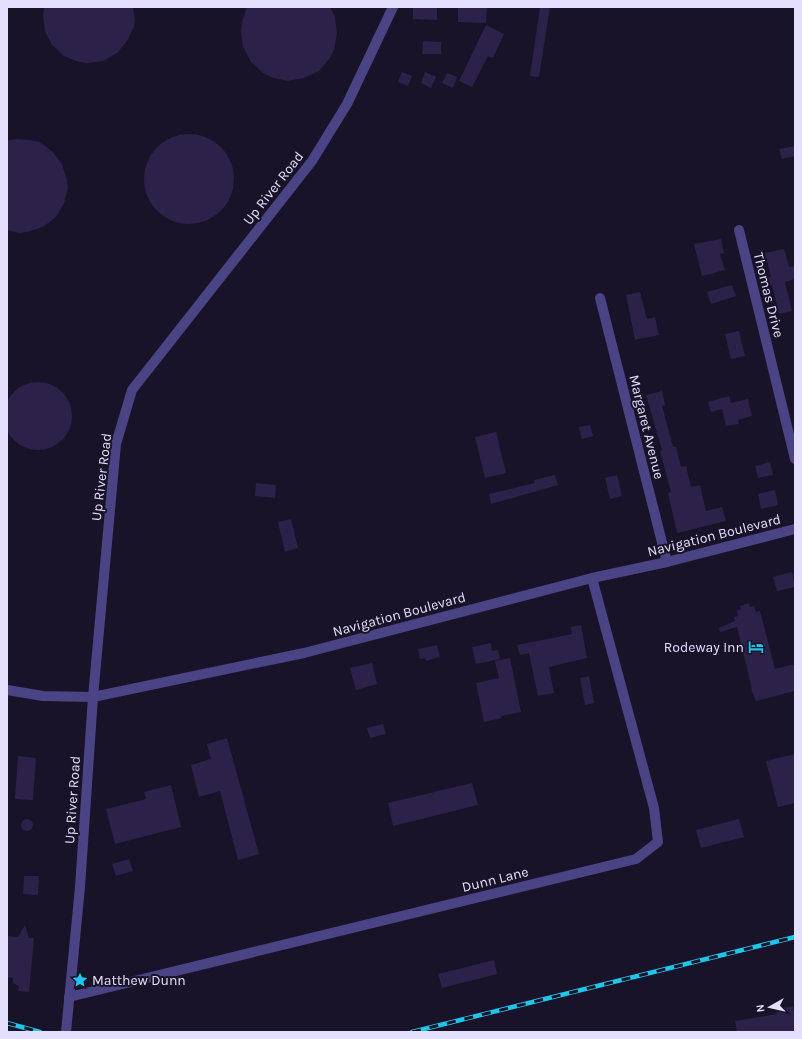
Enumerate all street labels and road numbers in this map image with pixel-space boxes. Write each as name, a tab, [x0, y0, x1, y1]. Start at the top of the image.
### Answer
street label: Up River Road	[240, 148, 307, 228]
street label: Thomas Drive	[750, 251, 787, 340]
street label: Margaret Avenue	[625, 373, 668, 481]
street label: Up River Road	[88, 432, 115, 522]
street label: Navigation Boulevard	[646, 511, 783, 560]
street label: Navigation Boulevard	[331, 589, 467, 640]
street label: Up River Road	[61, 755, 84, 845]
street label: Dunn Lane	[460, 863, 530, 896]

